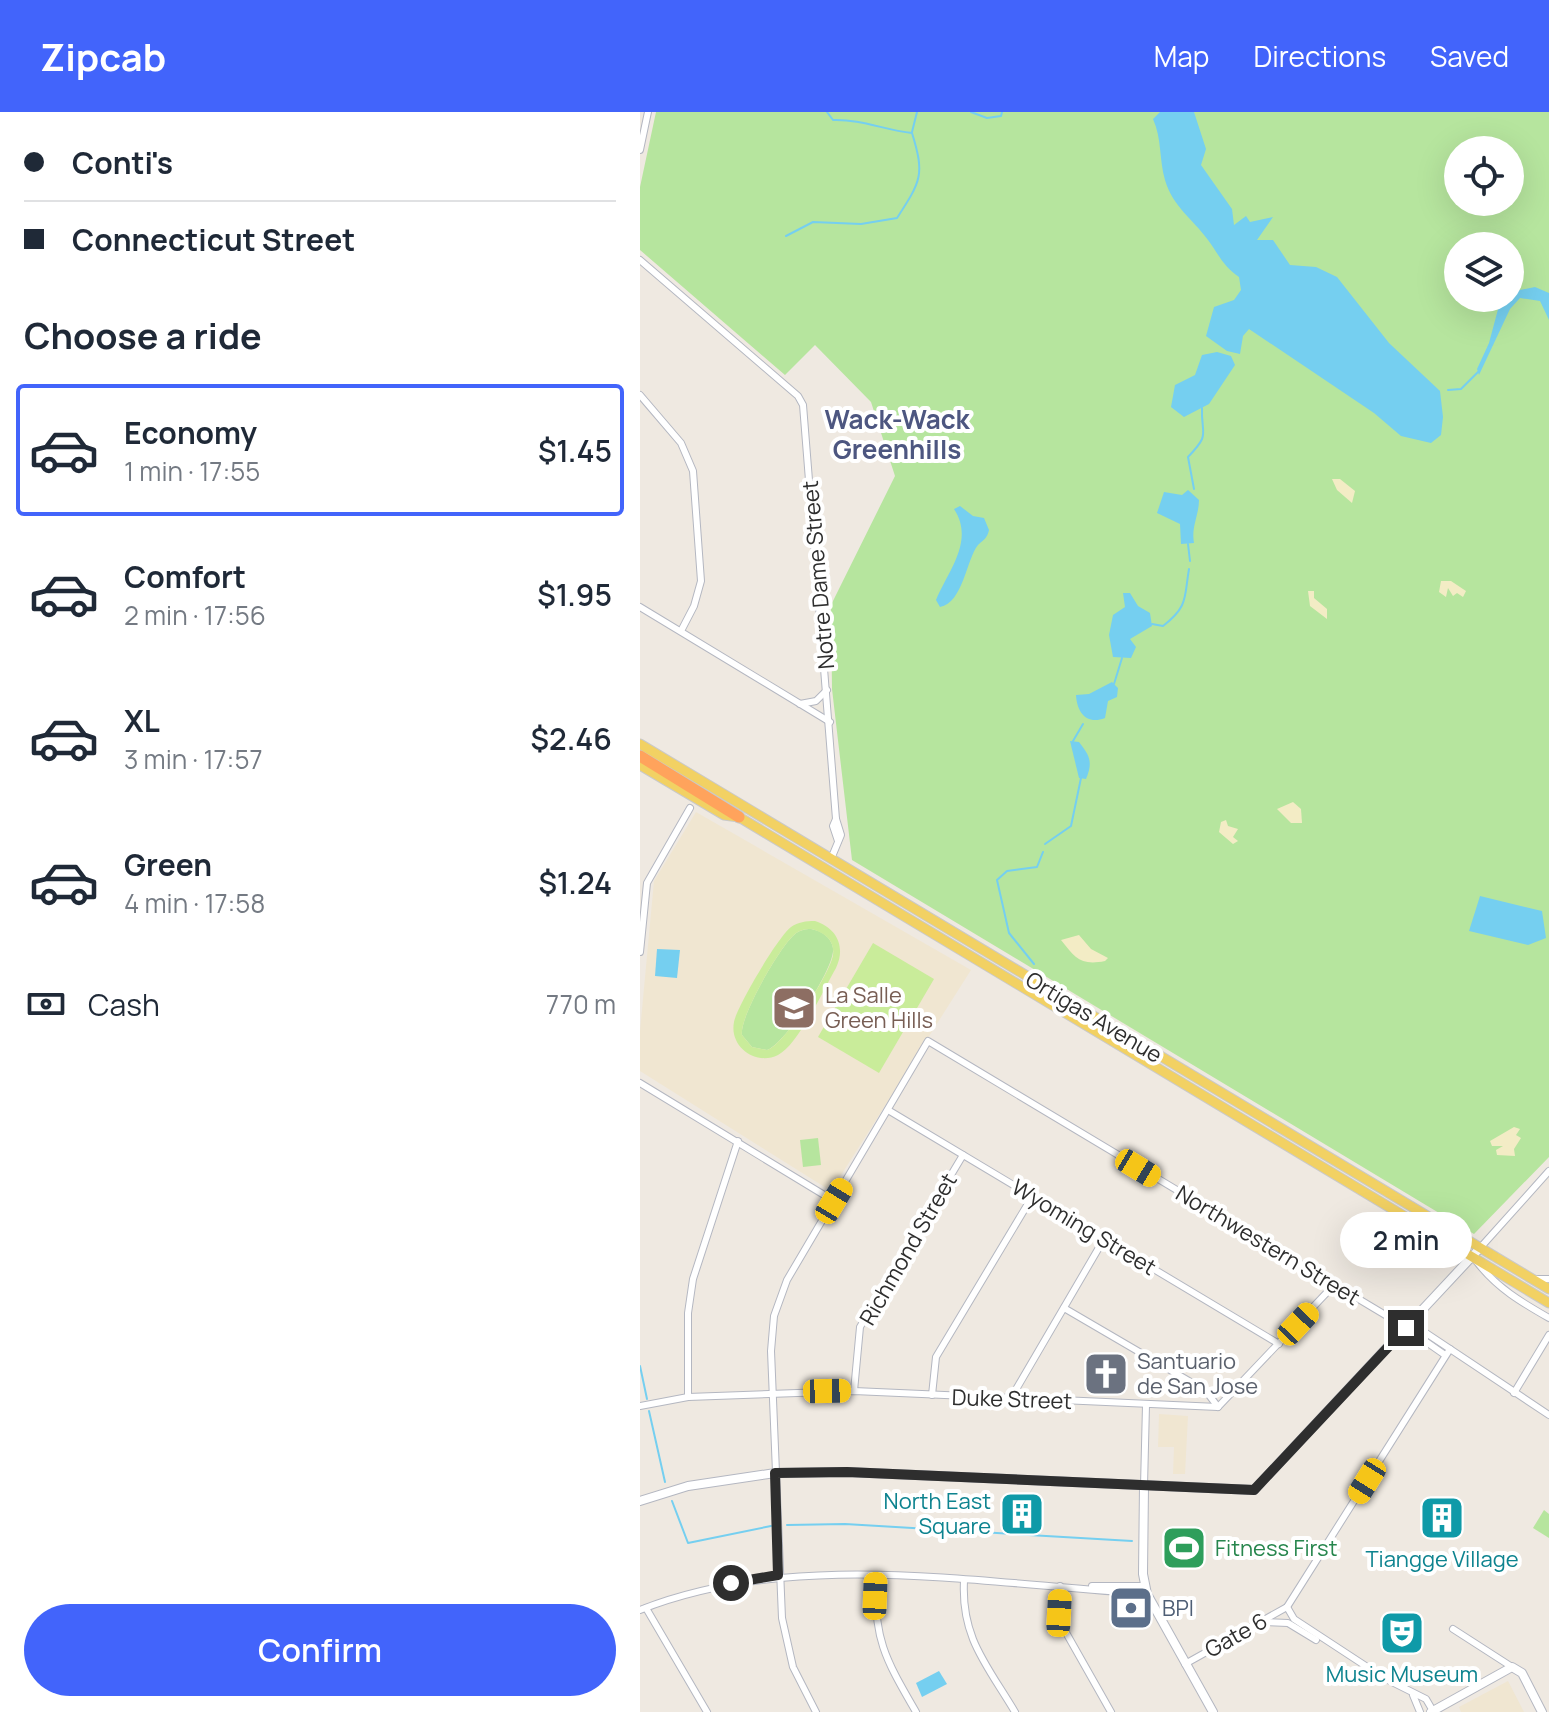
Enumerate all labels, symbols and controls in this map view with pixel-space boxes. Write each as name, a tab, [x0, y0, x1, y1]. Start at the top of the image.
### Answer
text: Zipcab	[40, 30, 166, 82]
text: Map	[1154, 37, 1209, 75]
text: Directions	[1253, 37, 1386, 75]
text: Saved	[1430, 37, 1509, 75]
map controls	[1444, 136, 1524, 312]
button: locate	[1444, 136, 1524, 216]
text: Conti's	[72, 142, 173, 183]
text: Connecticut Street	[72, 219, 355, 260]
button: layers	[1444, 232, 1524, 312]
text: Choose a ride	[24, 311, 262, 360]
district label: Wack-Wack Greenhills	[824, 401, 971, 467]
text: Economy	[124, 412, 257, 453]
icon: car	[28, 414, 100, 486]
text: $1.45	[538, 430, 612, 471]
text: 1 min · 17:55	[124, 453, 260, 489]
street label: Notre Dame Street	[795, 479, 841, 671]
text: Comfort	[124, 556, 246, 597]
icon: car	[28, 558, 100, 630]
text: $1.95	[537, 574, 612, 615]
text: 2 min · 17:56	[124, 597, 266, 633]
text: XL	[124, 700, 160, 741]
icon: car	[28, 702, 100, 774]
text: $2.46	[531, 718, 612, 759]
text: 3 min · 17:57	[124, 741, 262, 777]
text: Green	[124, 844, 212, 885]
icon: car	[28, 846, 100, 918]
text: $1.24	[538, 862, 612, 903]
text: 4 min · 17:58	[124, 885, 265, 921]
street label: Ortigas Avenue	[1020, 964, 1168, 1070]
place label: La Salle Green Hills	[825, 980, 933, 1035]
icon: cash	[24, 982, 68, 1026]
text: Cash	[88, 984, 160, 1025]
school or university icon: La Salle Green Hills	[770, 984, 818, 1032]
text: 770 m	[546, 986, 616, 1022]
car	[1111, 1145, 1165, 1191]
street label: Richmond Street	[852, 1167, 964, 1331]
street label: Wyoming Street	[1006, 1172, 1162, 1282]
car	[811, 1174, 857, 1228]
street label: Northwestern Street	[1170, 1178, 1366, 1312]
callout: 2 min	[1340, 1212, 1472, 1268]
text: 2 min	[1373, 1222, 1439, 1258]
car	[1273, 1298, 1323, 1350]
route end	[1388, 1310, 1424, 1346]
place label: Santuario de San Jose	[1137, 1346, 1258, 1401]
church icon: Santuario de San Jose	[1082, 1350, 1130, 1398]
car	[803, 1379, 851, 1403]
street label: Duke Street	[951, 1382, 1073, 1416]
car	[1344, 1454, 1390, 1508]
place label: North East Square	[884, 1486, 991, 1541]
building icon: North East Square	[998, 1490, 1046, 1538]
building icon: Tiangge Village	[1418, 1494, 1466, 1542]
sports icon: Fitness First	[1160, 1524, 1208, 1572]
place label: Fitness First	[1215, 1533, 1338, 1563]
place label: Tiangge Village	[1365, 1544, 1519, 1574]
route start	[713, 1565, 749, 1601]
car	[862, 1572, 888, 1620]
bank icon: BPI	[1107, 1584, 1155, 1632]
car	[1046, 1588, 1072, 1638]
place label: BPI	[1162, 1593, 1194, 1623]
button: Confirm	[24, 1604, 616, 1696]
street label: Gate 6	[1199, 1606, 1273, 1664]
theatre icon: Music Museum	[1378, 1609, 1426, 1657]
place label: Music Museum	[1326, 1659, 1478, 1689]

